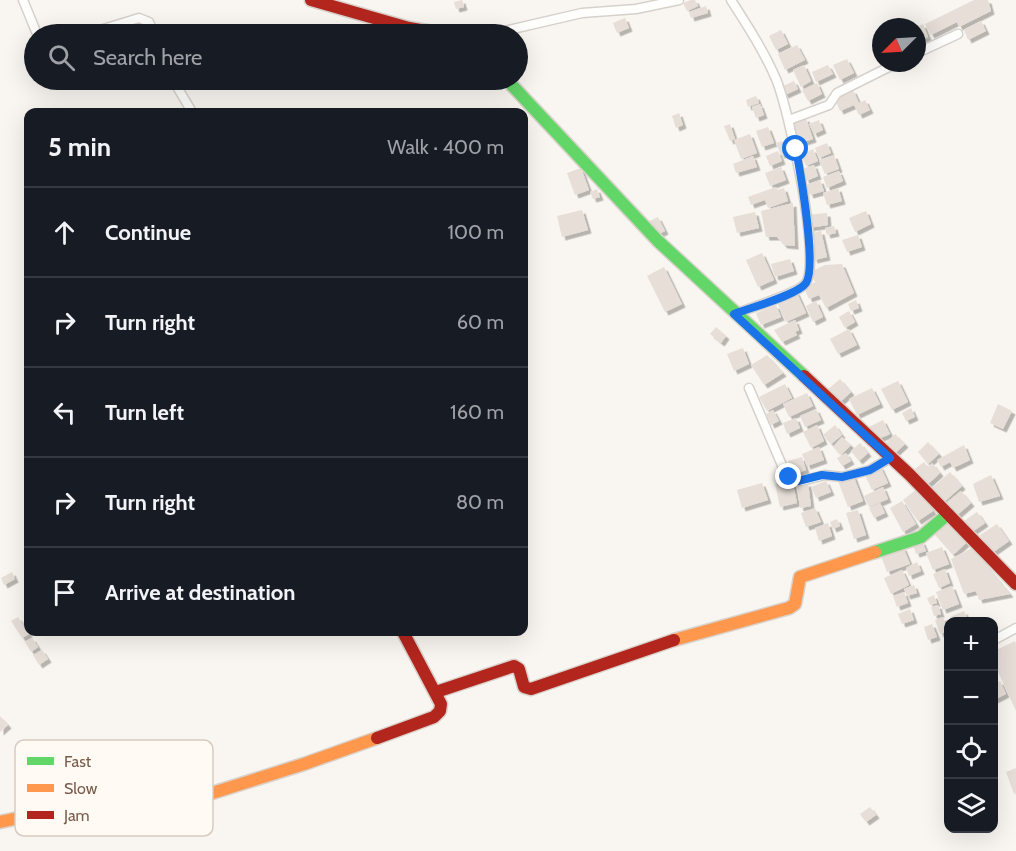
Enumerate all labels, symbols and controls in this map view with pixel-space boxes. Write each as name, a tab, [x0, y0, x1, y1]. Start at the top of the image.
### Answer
north arrow	[872, 18, 926, 72]
search box	[24, 24, 528, 90]
icon: search	[45, 41, 78, 74]
text: Search here	[93, 44, 202, 71]
text: 5 min	[48, 131, 111, 163]
text: Walk · 400 m	[387, 135, 504, 159]
route start	[782, 135, 808, 161]
icon: ahead	[48, 216, 81, 249]
text: Continue	[105, 219, 191, 246]
text: 100 m	[448, 220, 504, 244]
icon: right	[48, 306, 81, 339]
text: Turn right	[105, 309, 195, 336]
text: 60 m	[457, 310, 504, 334]
icon: left	[48, 396, 81, 429]
text: Turn left	[105, 399, 184, 426]
text: 160 m	[450, 400, 504, 424]
route end	[775, 463, 801, 489]
icon: right	[48, 486, 81, 519]
text: Turn right	[105, 489, 195, 516]
text: 80 m	[456, 490, 504, 514]
icon: arrive	[48, 576, 81, 609]
text: Arrive at destination	[105, 579, 295, 606]
map controls	[944, 617, 998, 833]
button: +	[944, 617, 998, 671]
button: −	[944, 671, 998, 725]
button: locate	[944, 725, 998, 779]
legend	[15, 740, 213, 836]
text: Fast	[64, 752, 92, 771]
text: Slow	[64, 779, 98, 798]
button: layers	[944, 779, 998, 833]
text: Jam	[63, 806, 90, 825]

